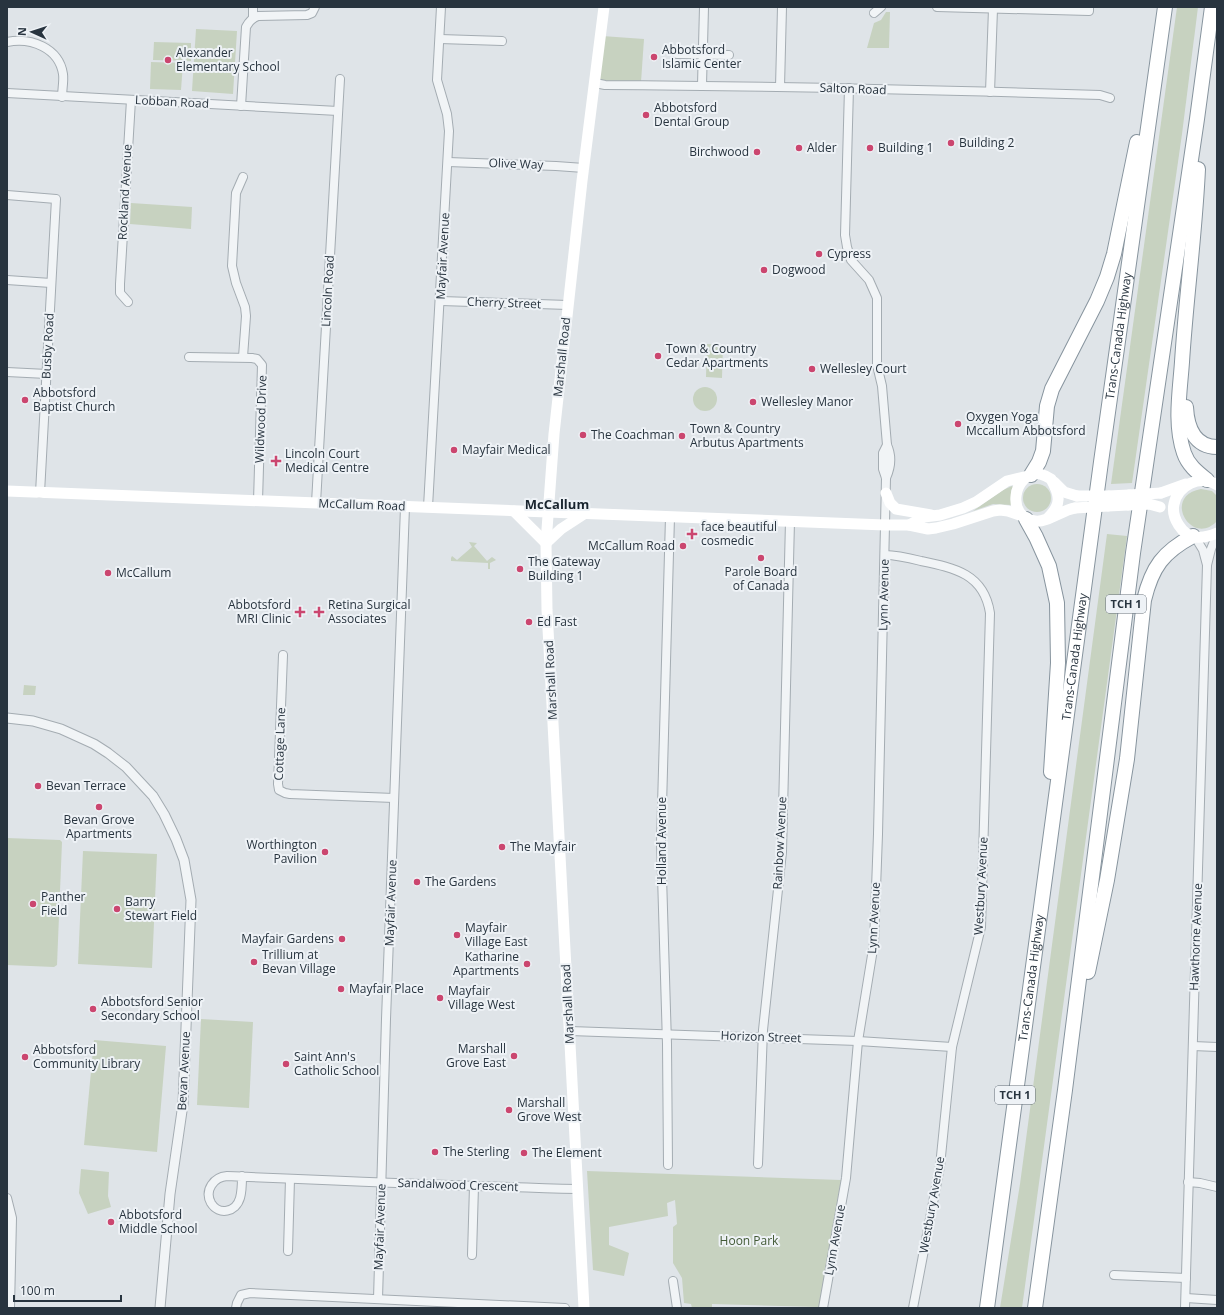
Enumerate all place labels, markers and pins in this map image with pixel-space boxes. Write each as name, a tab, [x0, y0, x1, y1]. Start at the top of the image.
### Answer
place label: Abbotsford Islamic Center	[662, 41, 741, 72]
place label: Alexander Elementary School	[176, 44, 280, 75]
marker: Abbotsford Islamic Center	[649, 52, 659, 62]
marker: Alexander Elementary School	[163, 55, 173, 65]
place label: Abbotsford Dental Group	[654, 99, 729, 130]
marker: Abbotsford Dental Group	[641, 110, 651, 120]
place label: Building 2	[959, 134, 1015, 151]
marker: Building 2	[946, 138, 956, 148]
place label: Alder	[807, 139, 837, 156]
place label: Building 1	[878, 139, 933, 156]
place label: Birchwood	[689, 143, 749, 160]
marker: Alder	[794, 143, 804, 153]
marker: Building 1	[865, 143, 875, 153]
marker: Birchwood	[752, 147, 762, 157]
place label: Cypress	[827, 245, 871, 262]
marker: Cypress	[814, 249, 824, 259]
place label: Dogwood	[772, 261, 826, 278]
marker: Dogwood	[759, 265, 769, 275]
place label: Town & Country Cedar Apartments	[666, 340, 769, 371]
marker: Town & Country Cedar Apartments	[653, 351, 663, 361]
place label: Wellesley Court	[820, 360, 907, 377]
marker: Wellesley Court	[807, 364, 817, 374]
place label: Abbotsford Baptist Church	[33, 384, 115, 415]
place label: Wellesley Manor	[761, 393, 853, 410]
marker: Abbotsford Baptist Church	[20, 395, 30, 405]
marker: Wellesley Manor	[748, 397, 758, 407]
place label: Oxygen Yoga Mccallum Abbotsford	[966, 408, 1086, 439]
marker: Oxygen Yoga Mccallum Abbotsford	[953, 419, 963, 429]
place label: Town & Country Arbutus Apartments	[690, 420, 804, 451]
place label: The Coachman	[591, 426, 675, 443]
marker: The Coachman	[578, 430, 588, 440]
marker: Town & Country Arbutus Apartments	[677, 431, 687, 441]
place label: Mayfair Medical	[462, 441, 551, 458]
place label: Lincoln Court Medical Centre	[285, 445, 369, 476]
marker: Mayfair Medical	[449, 445, 459, 455]
marker: Lincoln Court Medical Centre	[270, 455, 282, 467]
place label: face beautiful cosmedic	[701, 518, 777, 549]
marker: face beautiful cosmedic	[686, 528, 698, 540]
place label: McCallum Road	[588, 537, 675, 554]
marker: McCallum Road	[678, 541, 688, 551]
place label: The Gateway Building 1	[528, 553, 601, 584]
marker: Parole Board of Canada	[756, 553, 766, 563]
place label: Parole Board of Canada	[725, 563, 797, 594]
place label: McCallum	[116, 564, 171, 581]
marker: The Gateway Building 1	[515, 564, 525, 574]
marker: McCallum	[103, 568, 113, 578]
place label: Abbotsford MRI Clinic	[228, 596, 291, 627]
place label: Retina Surgical Associates	[328, 596, 410, 627]
marker: Abbotsford MRI Clinic	[294, 606, 306, 618]
marker: Retina Surgical Associates	[313, 606, 325, 618]
place label: Ed Fast	[537, 613, 577, 630]
marker: Ed Fast	[524, 617, 534, 627]
place label: Bevan Terrace	[46, 777, 126, 794]
marker: Bevan Terrace	[33, 781, 43, 791]
marker: Bevan Grove Apartments	[94, 802, 104, 812]
place label: Bevan Grove Apartments	[63, 811, 135, 842]
place label: Worthington Pavilion	[246, 836, 317, 867]
place label: The Mayfair	[510, 838, 576, 855]
marker: The Mayfair	[497, 842, 507, 852]
marker: Worthington Pavilion	[320, 847, 330, 857]
place label: The Gardens	[425, 873, 497, 890]
marker: The Gardens	[412, 877, 422, 887]
place label: Panther Field	[41, 888, 86, 919]
place label: Barry Stewart Field	[125, 893, 197, 924]
marker: Panther Field	[28, 899, 38, 909]
marker: Barry Stewart Field	[112, 904, 122, 914]
place label: Mayfair Village East	[465, 919, 528, 950]
place label: Mayfair Gardens	[241, 930, 334, 947]
marker: Mayfair Village East	[452, 930, 462, 940]
marker: Mayfair Gardens	[337, 934, 347, 944]
place label: Trillium at Bevan Village	[262, 946, 336, 977]
place label: Katharine Apartments	[453, 948, 519, 979]
marker: Trillium at Bevan Village	[249, 957, 259, 967]
marker: Katharine Apartments	[522, 959, 532, 969]
place label: Mayfair Place	[349, 980, 424, 997]
place label: Mayfair Village West	[448, 982, 515, 1013]
marker: Mayfair Place	[336, 984, 346, 994]
place label: Abbotsford Senior Secondary School	[101, 993, 203, 1024]
marker: Mayfair Village West	[435, 993, 445, 1003]
marker: Abbotsford Senior Secondary School	[88, 1004, 98, 1014]
place label: Marshall Grove East	[446, 1040, 506, 1071]
place label: Abbotsford Community Library	[33, 1041, 141, 1072]
place label: Saint Ann's Catholic School	[294, 1048, 379, 1079]
marker: Marshall Grove East	[509, 1051, 519, 1061]
marker: Abbotsford Community Library	[20, 1052, 30, 1062]
marker: Saint Ann's Catholic School	[281, 1059, 291, 1069]
place label: Marshall Grove West	[517, 1094, 582, 1125]
marker: Marshall Grove West	[504, 1105, 514, 1115]
place label: The Sterling	[443, 1143, 510, 1160]
place label: The Element	[532, 1144, 602, 1161]
marker: The Sterling	[430, 1147, 440, 1157]
marker: The Element	[519, 1148, 529, 1158]
place label: Abbotsford Middle School	[119, 1206, 198, 1237]
marker: Abbotsford Middle School	[106, 1217, 116, 1227]

